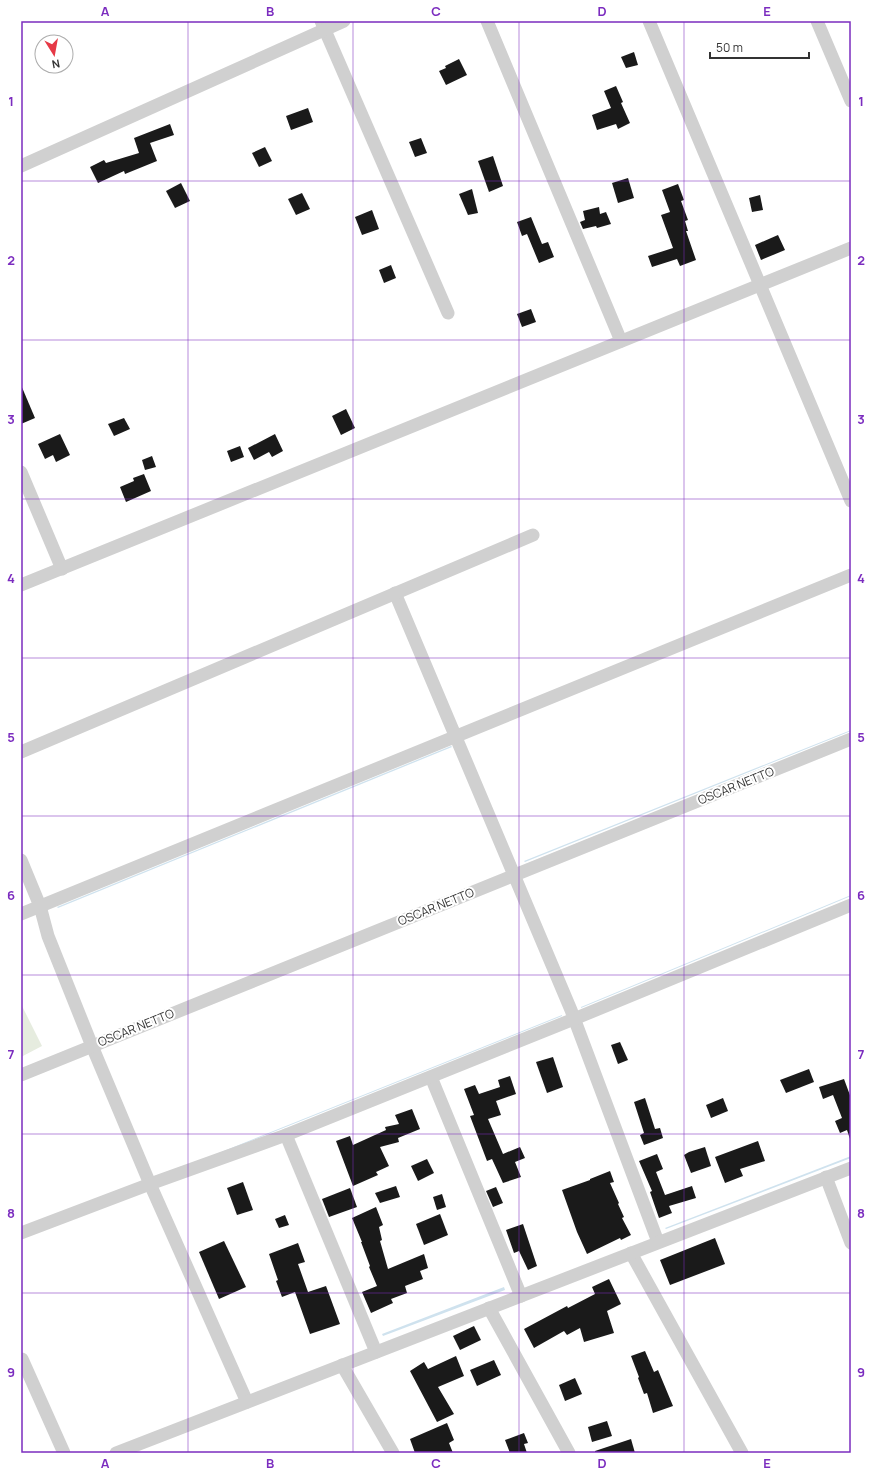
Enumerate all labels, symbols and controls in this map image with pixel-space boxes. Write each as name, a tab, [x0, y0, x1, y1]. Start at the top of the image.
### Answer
text: A	[101, 2, 110, 20]
text: B	[266, 2, 274, 20]
text: C	[431, 2, 441, 20]
text: D	[597, 2, 607, 20]
text: E	[763, 2, 771, 20]
north arrow	[34, 34, 74, 74]
scale bar	[710, 34, 809, 60]
text: 50 m	[716, 39, 743, 56]
text: N	[51, 56, 61, 72]
text: 1	[8, 92, 14, 110]
text: 1	[858, 92, 864, 110]
text: 2	[7, 251, 15, 269]
text: 2	[857, 251, 865, 269]
text: 3	[7, 410, 15, 428]
text: 3	[857, 410, 865, 428]
text: 4	[7, 569, 15, 587]
text: 4	[857, 569, 865, 587]
text: 5	[7, 728, 15, 746]
text: 5	[857, 728, 865, 746]
street label: OSCAR NETTO	[695, 762, 777, 809]
street label: OSCAR NETTO	[395, 883, 477, 930]
text: 6	[7, 886, 15, 904]
text: 6	[857, 886, 865, 904]
street label: OSCAR NETTO	[95, 1004, 177, 1051]
text: 7	[8, 1045, 15, 1063]
text: 7	[858, 1045, 865, 1063]
text: 8	[7, 1204, 15, 1222]
text: 8	[857, 1204, 865, 1222]
text: 9	[7, 1363, 15, 1381]
text: 9	[857, 1363, 865, 1381]
text: A	[101, 1454, 110, 1472]
text: B	[266, 1454, 274, 1472]
text: C	[431, 1454, 441, 1472]
text: D	[597, 1454, 607, 1472]
text: E	[763, 1454, 771, 1472]

